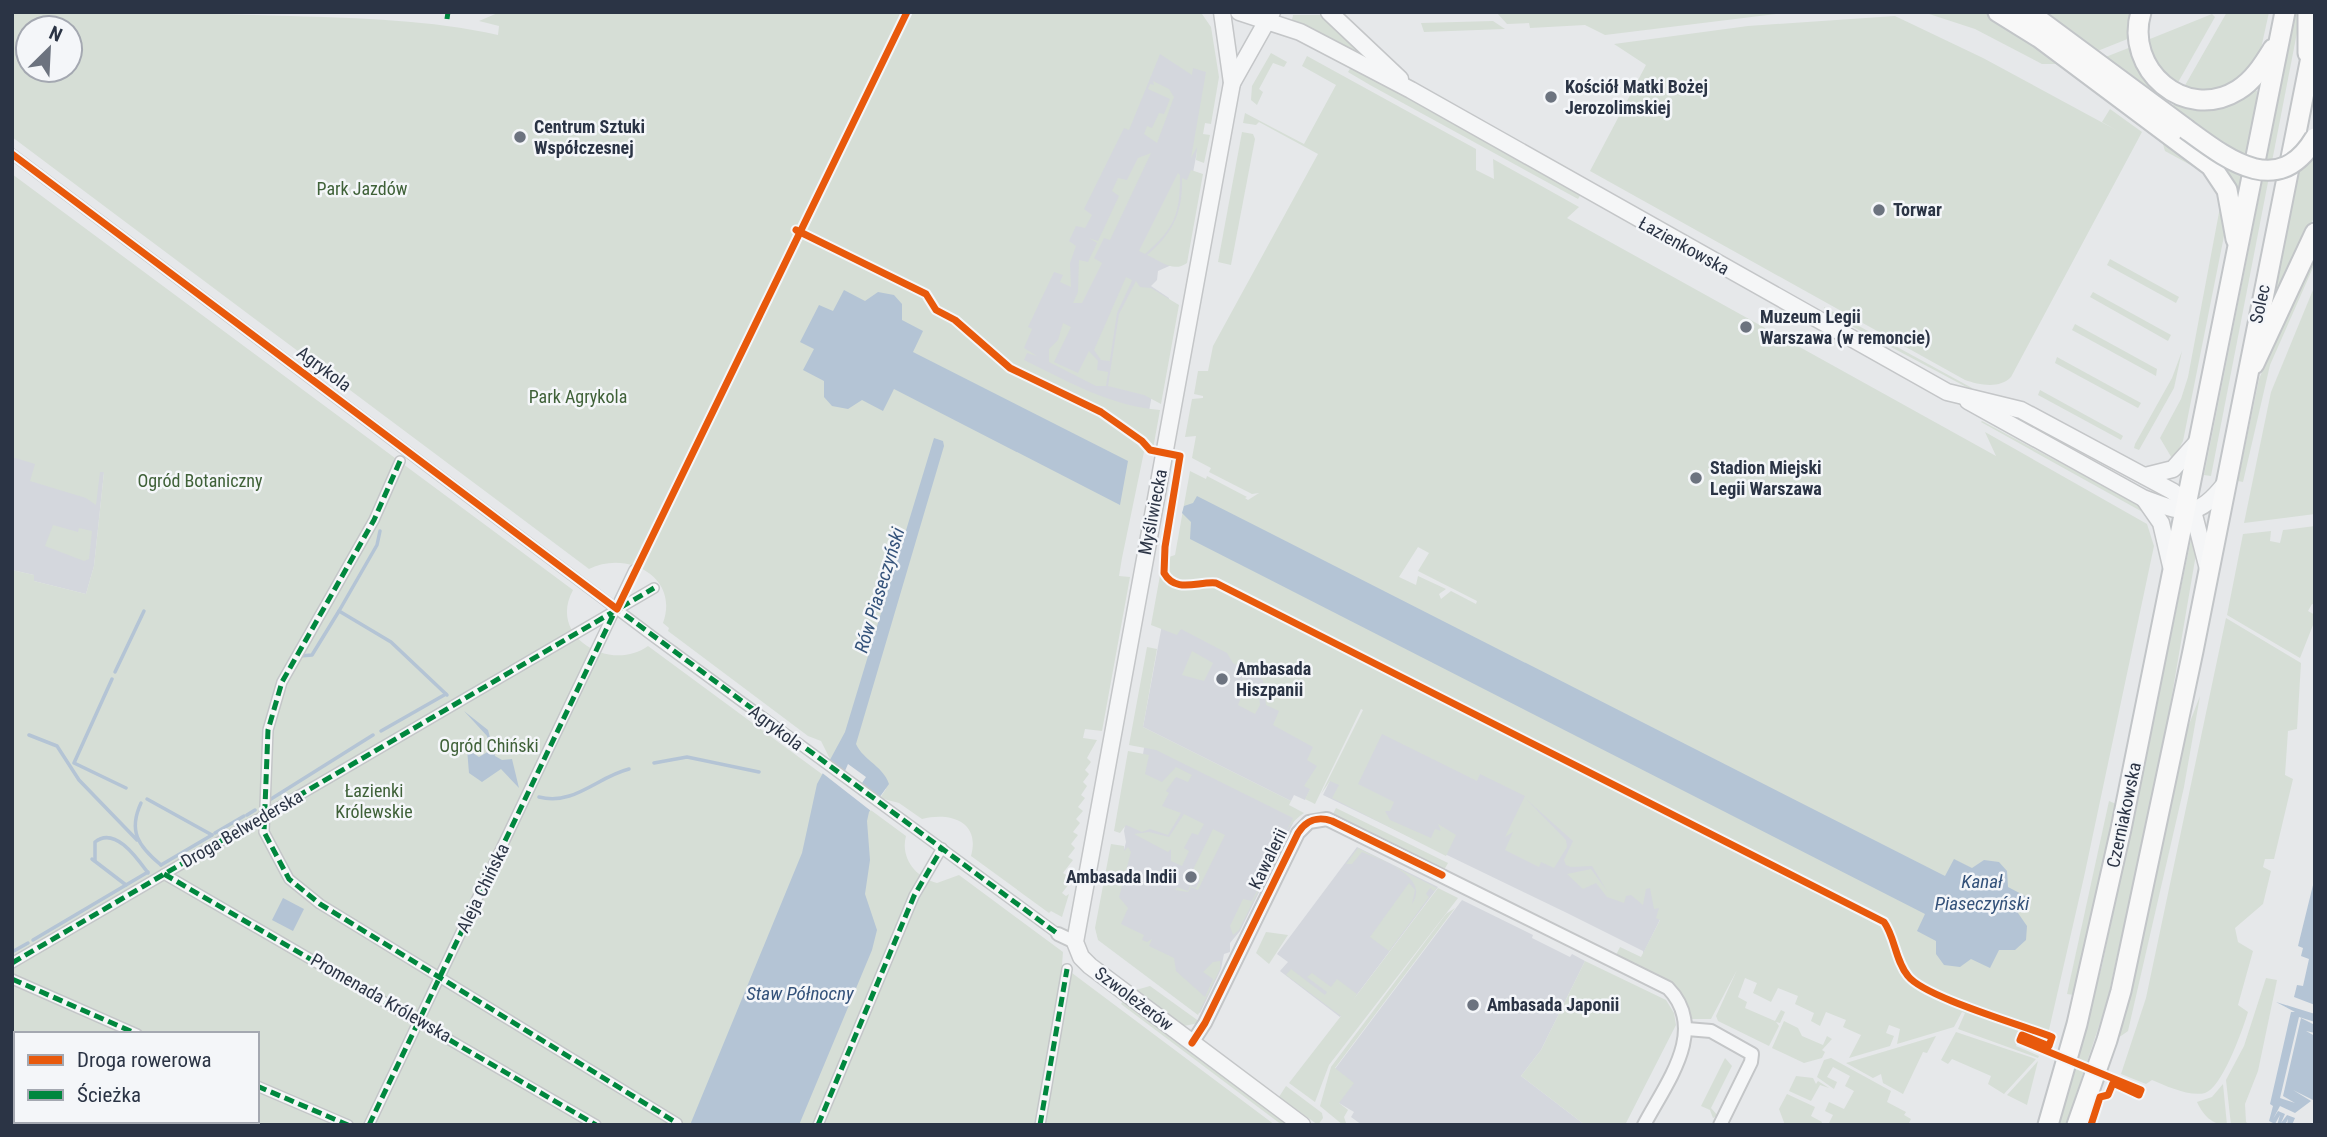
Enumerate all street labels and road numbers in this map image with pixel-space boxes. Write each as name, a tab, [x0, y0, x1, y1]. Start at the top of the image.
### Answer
street label: Łazienkowska	[1635, 212, 1733, 279]
street label: Solec	[2245, 283, 2274, 325]
street label: Agrykola	[293, 341, 355, 396]
street label: Myśliwiecka	[1134, 467, 1171, 557]
street label: Agrykola	[745, 700, 807, 755]
street label: Czerniakowska	[2102, 760, 2145, 869]
street label: Droga Belwederska	[177, 785, 306, 872]
street label: Kawalerii	[1244, 825, 1291, 893]
street label: Aleja Chińska	[452, 840, 513, 936]
street label: Promenada Królewska	[307, 949, 455, 1046]
street label: Szwoleżerów	[1091, 962, 1178, 1035]

